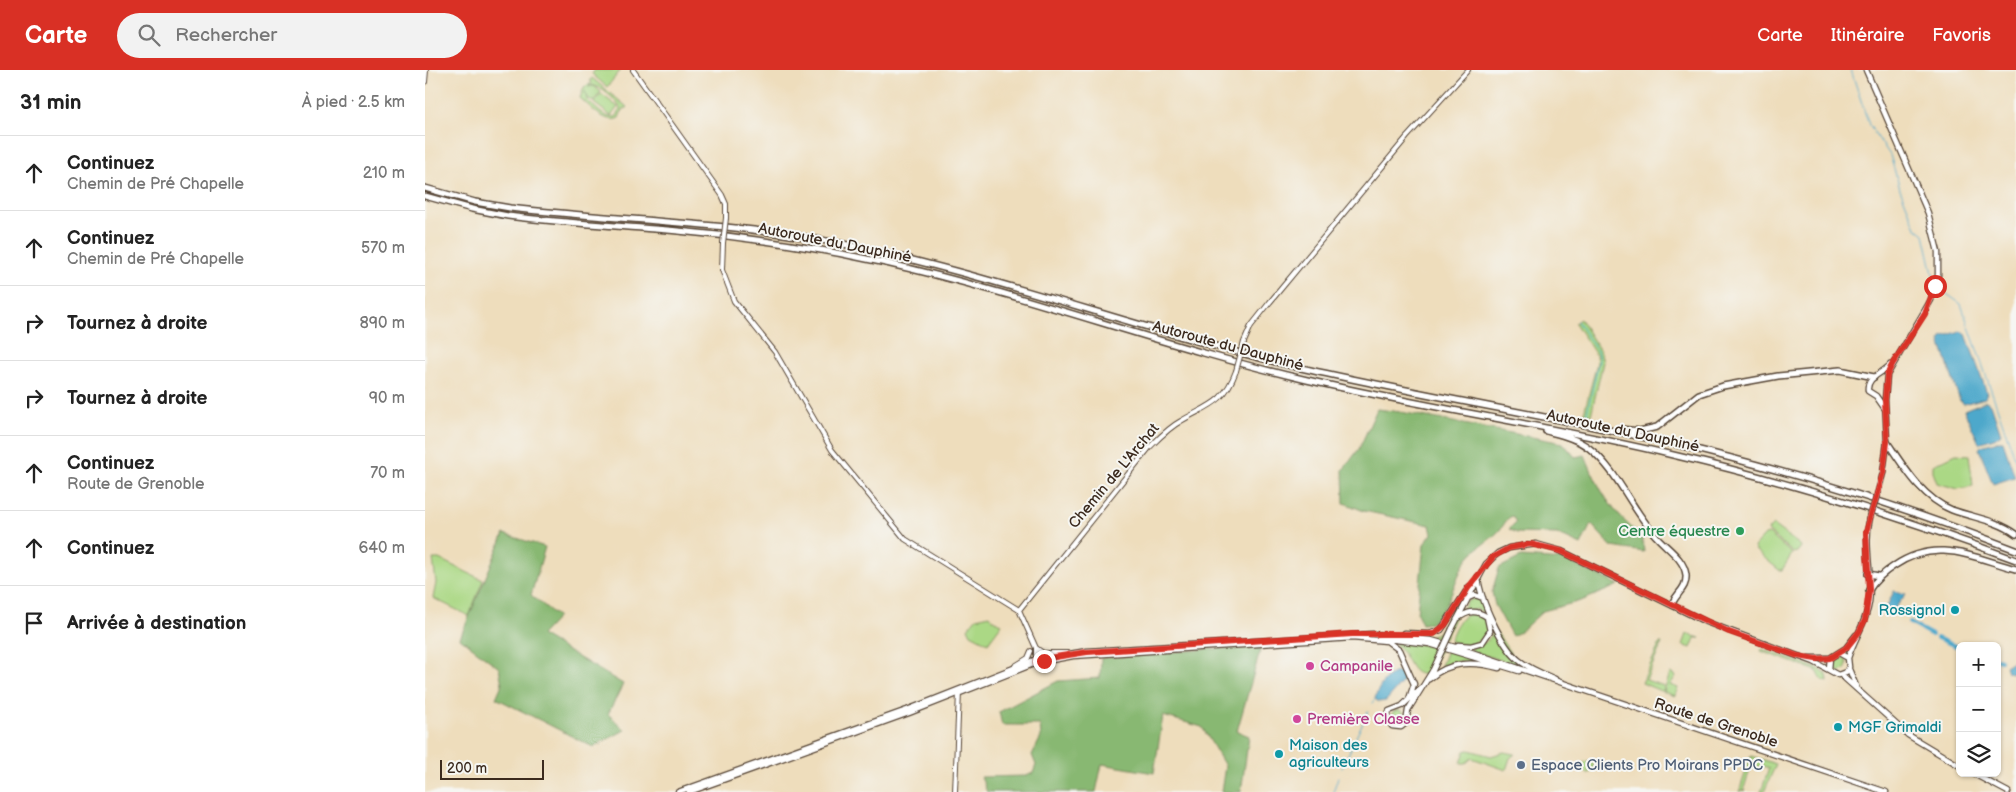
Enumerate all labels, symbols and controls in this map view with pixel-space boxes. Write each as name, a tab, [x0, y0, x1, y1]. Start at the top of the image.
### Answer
search box	[117, 13, 467, 58]
text: Carte	[25, 21, 87, 50]
icon: search	[135, 21, 163, 49]
text: Rechercher	[175, 24, 277, 47]
text: Carte	[1757, 25, 1803, 46]
text: Itinéraire	[1831, 25, 1904, 46]
text: Favoris	[1932, 25, 1991, 46]
text: 31 min	[20, 90, 82, 115]
text: À pied · 2.5 km	[302, 93, 405, 112]
text: Continuez	[67, 152, 154, 175]
icon: ahead	[20, 159, 48, 187]
text: 210 m	[363, 164, 405, 183]
text: Chemin de Pré Chapelle	[67, 175, 244, 194]
street label: Autoroute du Dauphiné	[757, 219, 913, 267]
text: Continuez	[67, 227, 154, 250]
icon: ahead	[20, 234, 48, 262]
text: 570 m	[361, 239, 405, 258]
text: Chemin de Pré Chapelle	[67, 250, 244, 269]
route start	[1924, 275, 1947, 298]
icon: right	[20, 309, 48, 337]
text: Tournez à droite	[67, 312, 208, 335]
text: 890 m	[359, 314, 405, 333]
street label: Autoroute du Dauphiné	[1150, 317, 1306, 375]
icon: right	[20, 384, 48, 412]
text: Tournez à droite	[67, 387, 208, 410]
text: 90 m	[369, 389, 405, 408]
street label: Autoroute du Dauphiné	[1545, 406, 1701, 456]
street label: Chemin de L'Archat	[1065, 419, 1164, 532]
text: Continuez	[67, 452, 154, 475]
icon: ahead	[20, 459, 48, 487]
text: 70 m	[370, 464, 405, 483]
text: Route de Grenoble	[67, 475, 204, 494]
place label: Centre équestre	[1618, 522, 1730, 541]
marker: Centre équestre	[1734, 525, 1746, 537]
icon: ahead	[20, 534, 48, 562]
text: Continuez	[67, 537, 154, 560]
text: 640 m	[359, 539, 405, 558]
place label: Rossignol	[1878, 601, 1945, 620]
marker: Rossignol	[1949, 604, 1961, 616]
icon: arrive	[20, 609, 48, 637]
text: Arrivée à destination	[67, 612, 246, 635]
map controls	[1956, 642, 2001, 777]
button: +	[1956, 642, 2001, 687]
route end	[1033, 650, 1056, 673]
place label: Campanile	[1320, 657, 1393, 676]
marker: Campanile	[1304, 660, 1316, 672]
button: −	[1956, 687, 2001, 732]
street label: Route de Grenoble	[1652, 694, 1780, 752]
place label: Première Classe	[1307, 710, 1420, 729]
marker: Première Classe	[1291, 713, 1303, 725]
place label: MGF Grimaldi	[1848, 718, 1942, 737]
marker: MGF Grimaldi	[1832, 721, 1844, 733]
button: layers	[1956, 732, 2001, 777]
place label: Maison des agriculteurs	[1289, 736, 1370, 772]
marker: Maison des agriculteurs	[1273, 748, 1285, 760]
place label: Espace Clients Pro Moirans PPDC	[1531, 756, 1764, 775]
scale bar	[440, 757, 544, 780]
marker: Espace Clients Pro Moirans PPDC	[1515, 759, 1527, 771]
text: 200 m	[447, 760, 487, 777]

